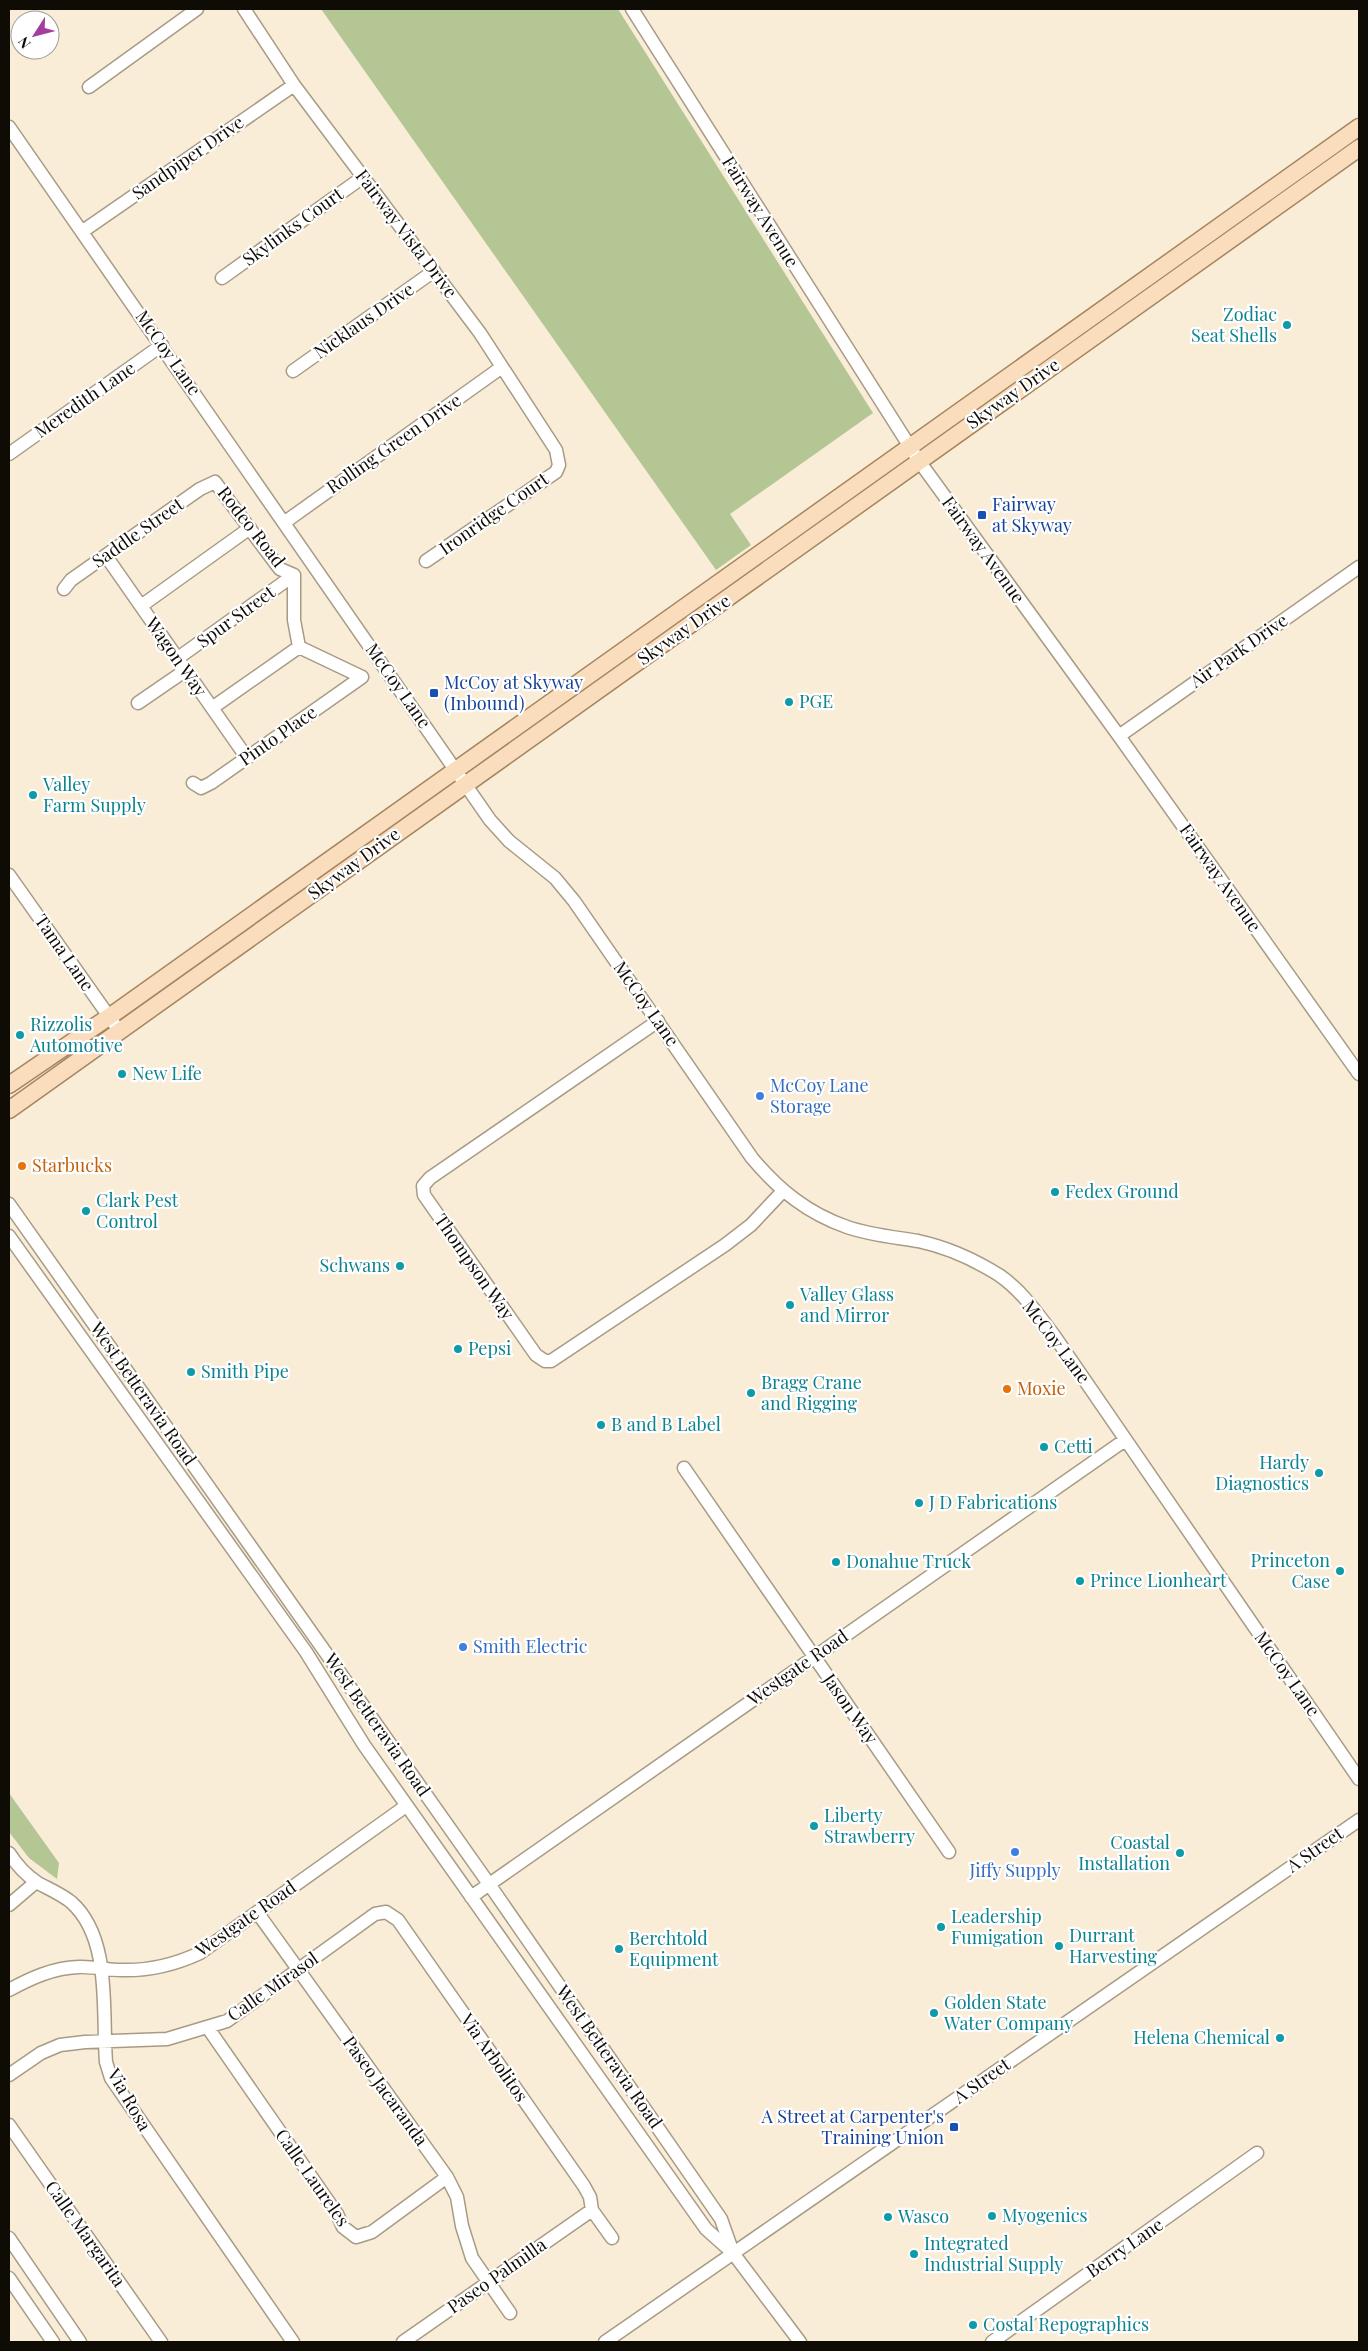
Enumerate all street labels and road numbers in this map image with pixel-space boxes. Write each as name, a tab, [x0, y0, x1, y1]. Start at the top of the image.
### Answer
street label: Sandpiper Drive	[127, 110, 248, 205]
street label: Fairway Avenue	[717, 151, 805, 272]
street label: Fairway Vista Drive	[351, 164, 463, 303]
street label: Skylinks Court	[237, 181, 348, 271]
street label: Nicklaus Drive	[309, 277, 418, 364]
street label: McCoy Lane	[131, 305, 207, 400]
street label: Skyway Drive	[961, 352, 1064, 434]
street label: Meredith Lane	[29, 356, 140, 443]
street label: Rolling Green Drive	[321, 388, 466, 499]
street label: Ironridge Court	[434, 466, 553, 560]
street label: Rodeo Road	[213, 481, 291, 572]
street label: Saddle Street	[87, 491, 188, 573]
street label: Fairway Avenue	[937, 491, 1031, 608]
street label: Spur Street	[192, 579, 280, 653]
street label: Skyway Drive	[632, 588, 735, 670]
street label: Air Park Drive	[1184, 608, 1292, 693]
street label: Wagon Way	[140, 611, 213, 701]
street label: McCoy Lane	[361, 638, 437, 733]
street label: Pinto Place	[234, 700, 321, 771]
street label: Fairway Avenue	[1175, 819, 1267, 936]
street label: Skyway Drive	[302, 822, 404, 905]
street label: Tama Lane	[30, 909, 100, 996]
street label: McCoy Lane	[609, 956, 685, 1051]
street label: Thompson Way	[429, 1209, 520, 1324]
street label: McCoy Lane	[1018, 1295, 1096, 1388]
street label: West Betteravia Road	[85, 1316, 203, 1470]
street label: Westgate Road	[742, 1623, 853, 1711]
street label: McCoy Lane	[1250, 1626, 1326, 1721]
street label: West Betteravia Road	[319, 1647, 437, 1801]
street label: Jason Way	[817, 1668, 884, 1748]
street label: A Street	[1280, 1821, 1348, 1878]
street label: Westgate Road	[190, 1874, 301, 1962]
street label: Calle Mirasol	[222, 1946, 323, 2026]
street label: West Betteravia Road	[551, 1979, 669, 2133]
street label: Via Arbolitos	[455, 2008, 534, 2106]
street label: Paseo Jacaranda	[338, 2031, 434, 2150]
street label: A Street	[947, 2052, 1015, 2109]
street label: Via Rosa	[102, 2063, 157, 2135]
street label: Calle Laureles	[270, 2124, 355, 2231]
street label: Calle Margarita	[40, 2176, 131, 2291]
street label: Berry Lane	[1081, 2212, 1168, 2282]
street label: Paseo Palmilla	[442, 2232, 551, 2318]

